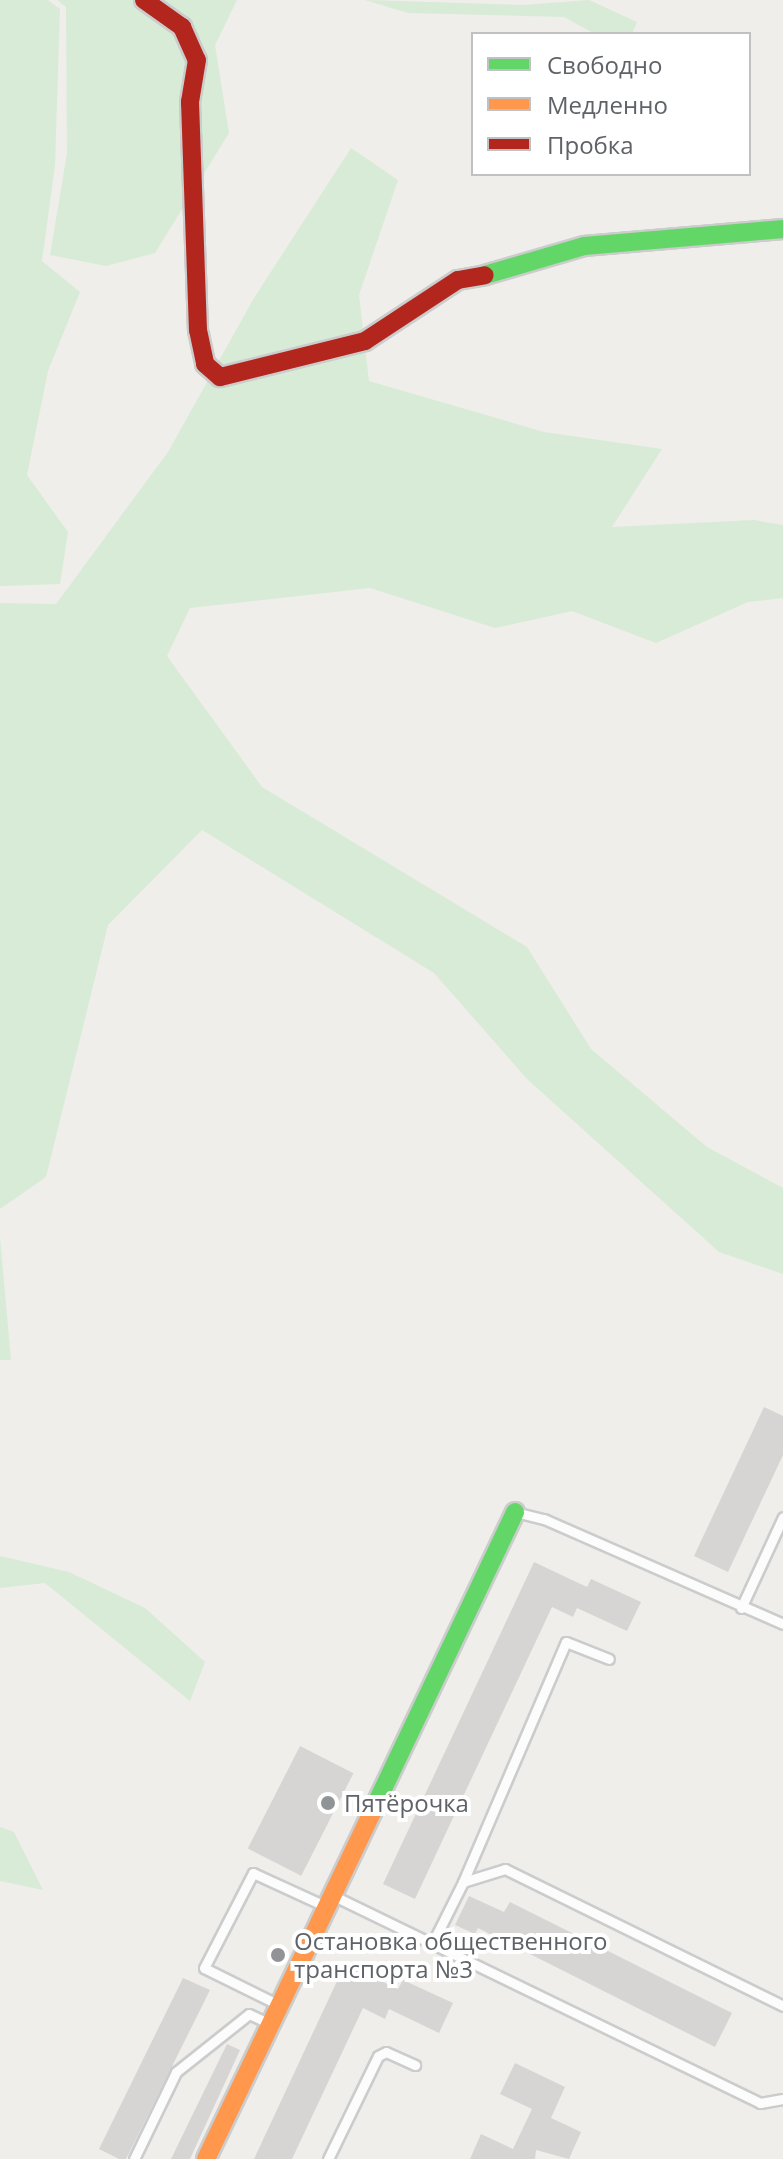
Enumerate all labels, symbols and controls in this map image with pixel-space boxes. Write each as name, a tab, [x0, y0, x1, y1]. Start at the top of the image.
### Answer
legend	[471, 32, 751, 176]
text: Свободно	[547, 48, 662, 81]
text: Медленно	[547, 88, 668, 121]
text: Пробка	[547, 128, 634, 161]
place label: Пятёрочка	[344, 1789, 469, 1817]
marker: Пятёрочка	[319, 1794, 337, 1812]
place label: Остановка общественного транспорта №3	[294, 1927, 608, 1983]
marker: Остановка общественного транспорта №3	[269, 1946, 287, 1964]

